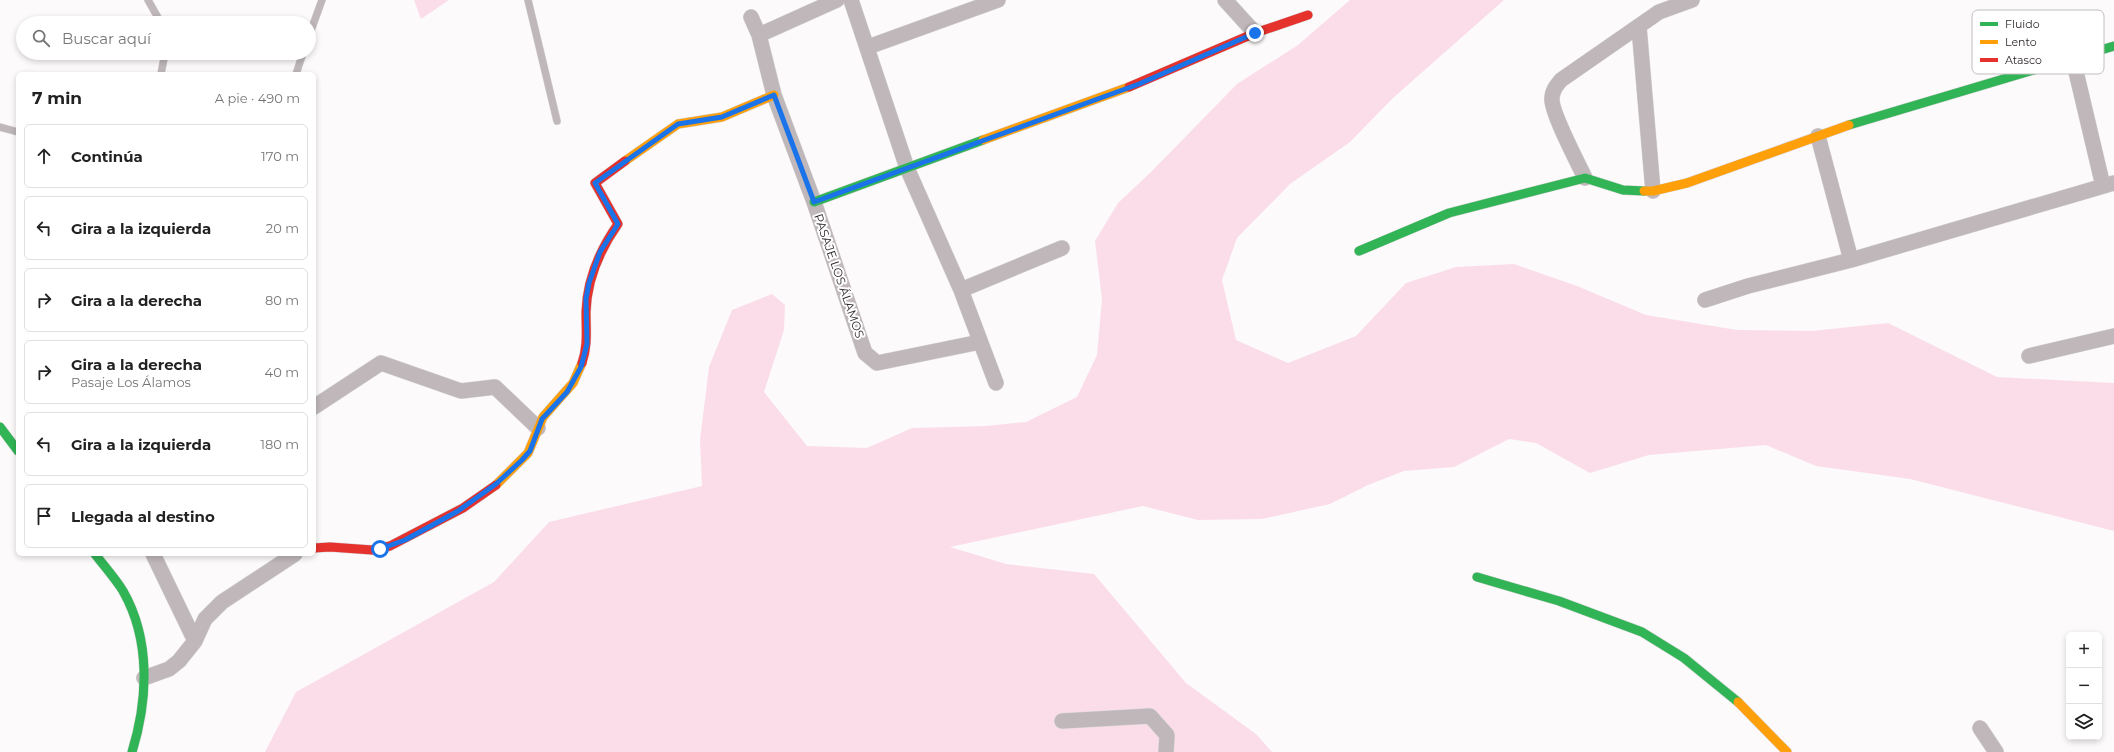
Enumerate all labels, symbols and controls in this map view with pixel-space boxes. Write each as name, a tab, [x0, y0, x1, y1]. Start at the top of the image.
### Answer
legend	[1972, 10, 2104, 74]
search box	[16, 16, 316, 60]
text: Fluido	[2005, 17, 2040, 31]
route end	[1246, 24, 1264, 42]
icon: search	[30, 27, 52, 49]
text: Buscar aquí	[62, 29, 151, 48]
text: Lento	[2005, 35, 2037, 49]
text: Atasco	[2005, 53, 2042, 67]
text: 7 min	[32, 88, 82, 108]
text: A pie · 490 m	[215, 90, 300, 106]
icon: ahead	[33, 145, 55, 167]
text: Continúa	[71, 147, 143, 166]
text: 170 m	[261, 148, 299, 164]
street label: PASAJE LOS ÁLAMOS	[811, 212, 868, 340]
icon: left	[33, 217, 55, 239]
text: Gira a la izquierda	[71, 219, 211, 238]
text: 20 m	[266, 220, 299, 236]
icon: right	[33, 289, 55, 311]
text: Gira a la derecha	[71, 291, 202, 310]
text: 80 m	[265, 292, 299, 308]
text: Gira a la derecha	[71, 355, 202, 374]
icon: right	[33, 361, 55, 383]
text: 40 m	[265, 364, 299, 380]
text: Pasaje Los Álamos	[71, 374, 191, 390]
icon: left	[33, 433, 55, 455]
text: Gira a la izquierda	[71, 435, 211, 454]
text: 180 m	[260, 436, 299, 452]
icon: arrive	[33, 505, 55, 527]
text: Llegada al destino	[71, 507, 215, 526]
route start	[371, 540, 389, 558]
map controls	[2066, 632, 2102, 740]
button: +	[2066, 632, 2102, 668]
button: −	[2066, 668, 2102, 704]
button: layers	[2066, 704, 2102, 740]

